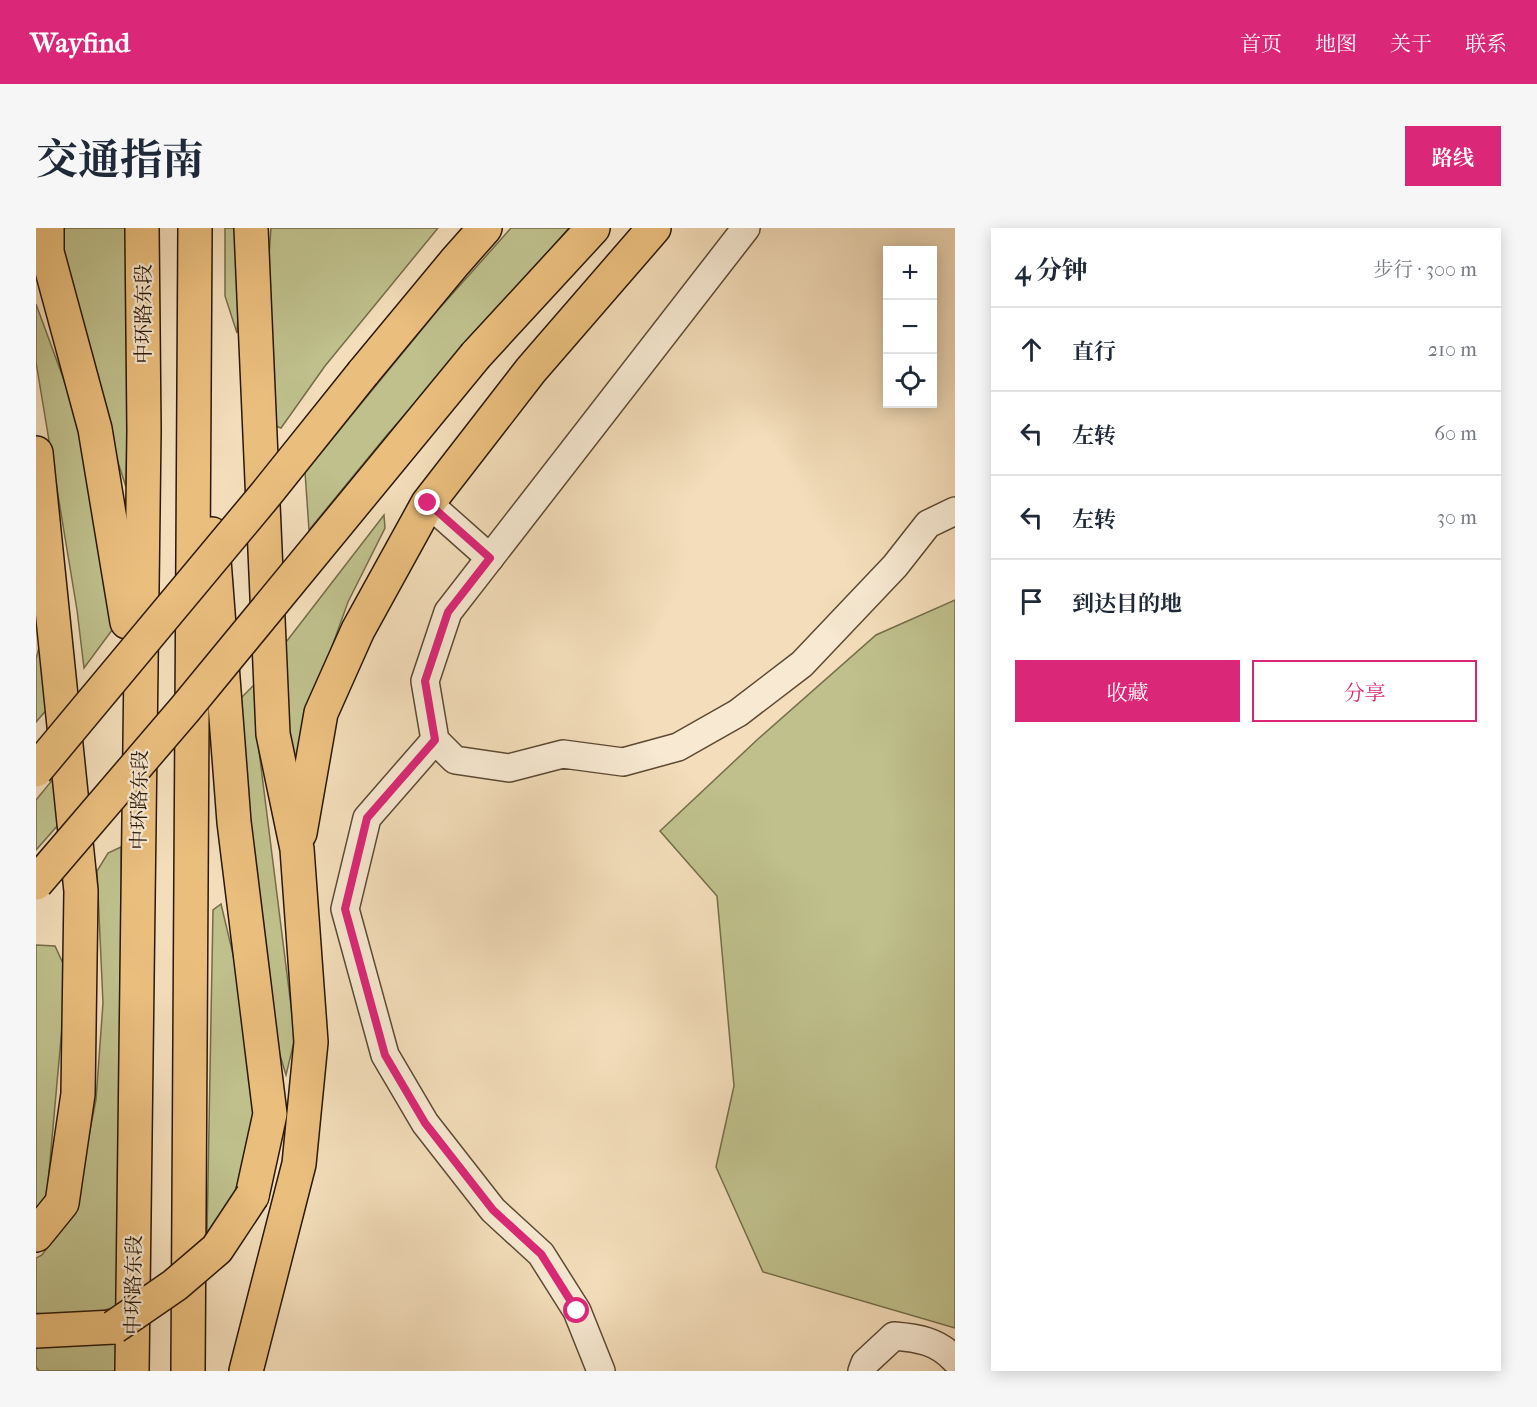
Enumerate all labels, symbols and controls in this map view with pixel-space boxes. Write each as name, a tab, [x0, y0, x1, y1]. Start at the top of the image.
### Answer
text: Wayfind	[30, 26, 130, 59]
text: 首页	[1240, 32, 1282, 56]
text: 地图	[1315, 32, 1357, 56]
text: 关于	[1390, 32, 1432, 56]
text: 联系	[1465, 32, 1507, 56]
button: 路线	[1405, 126, 1501, 186]
text: 交通指南	[36, 136, 204, 185]
map controls	[883, 246, 937, 408]
button: +	[883, 246, 937, 300]
text: 4 分钟	[1015, 255, 1088, 286]
text: 步行 · 300 m	[1373, 258, 1477, 281]
street label: 中环路东段	[132, 264, 155, 364]
button: −	[883, 300, 937, 354]
icon: ahead	[1015, 333, 1048, 366]
text: 210 m	[1428, 338, 1477, 361]
text: 直行	[1072, 339, 1116, 365]
button: locate	[883, 354, 937, 408]
icon: left	[1015, 417, 1048, 450]
text: 60 m	[1434, 422, 1477, 445]
text: 左转	[1072, 423, 1116, 449]
route end	[414, 489, 440, 515]
icon: left	[1015, 501, 1048, 534]
text: 30 m	[1437, 506, 1477, 529]
text: 左转	[1072, 507, 1116, 533]
icon: arrive	[1015, 585, 1048, 618]
text: 到达目的地	[1072, 591, 1182, 617]
button: 收藏	[1015, 660, 1240, 722]
button: 分享	[1252, 660, 1477, 722]
street label: 中环路东段	[127, 750, 152, 850]
street label: 中环路东段	[121, 1235, 146, 1335]
route start	[563, 1297, 589, 1323]

